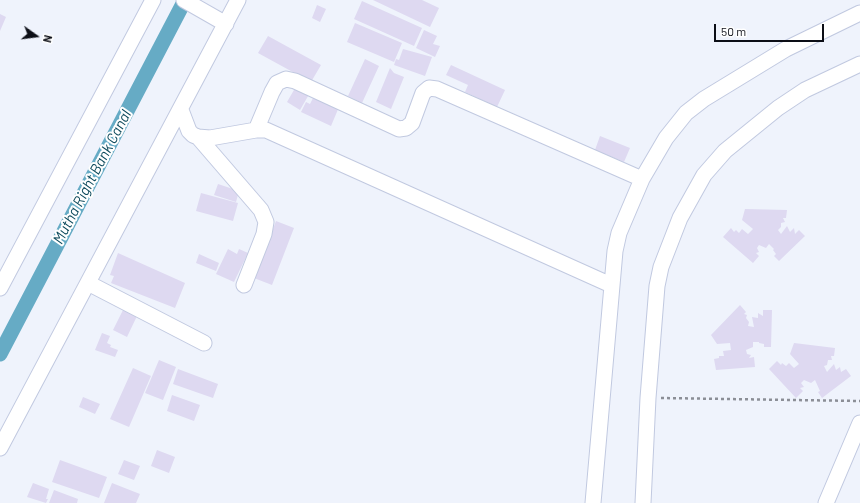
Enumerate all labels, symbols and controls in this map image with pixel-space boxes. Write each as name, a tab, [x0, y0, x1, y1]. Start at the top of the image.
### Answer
north arrow	[16, 16, 56, 56]
scale bar	[716, 16, 826, 42]
text: 50 m	[721, 24, 746, 38]
text: N	[41, 34, 55, 44]
water label: Mutha Right Bank Canal	[49, 107, 135, 247]

